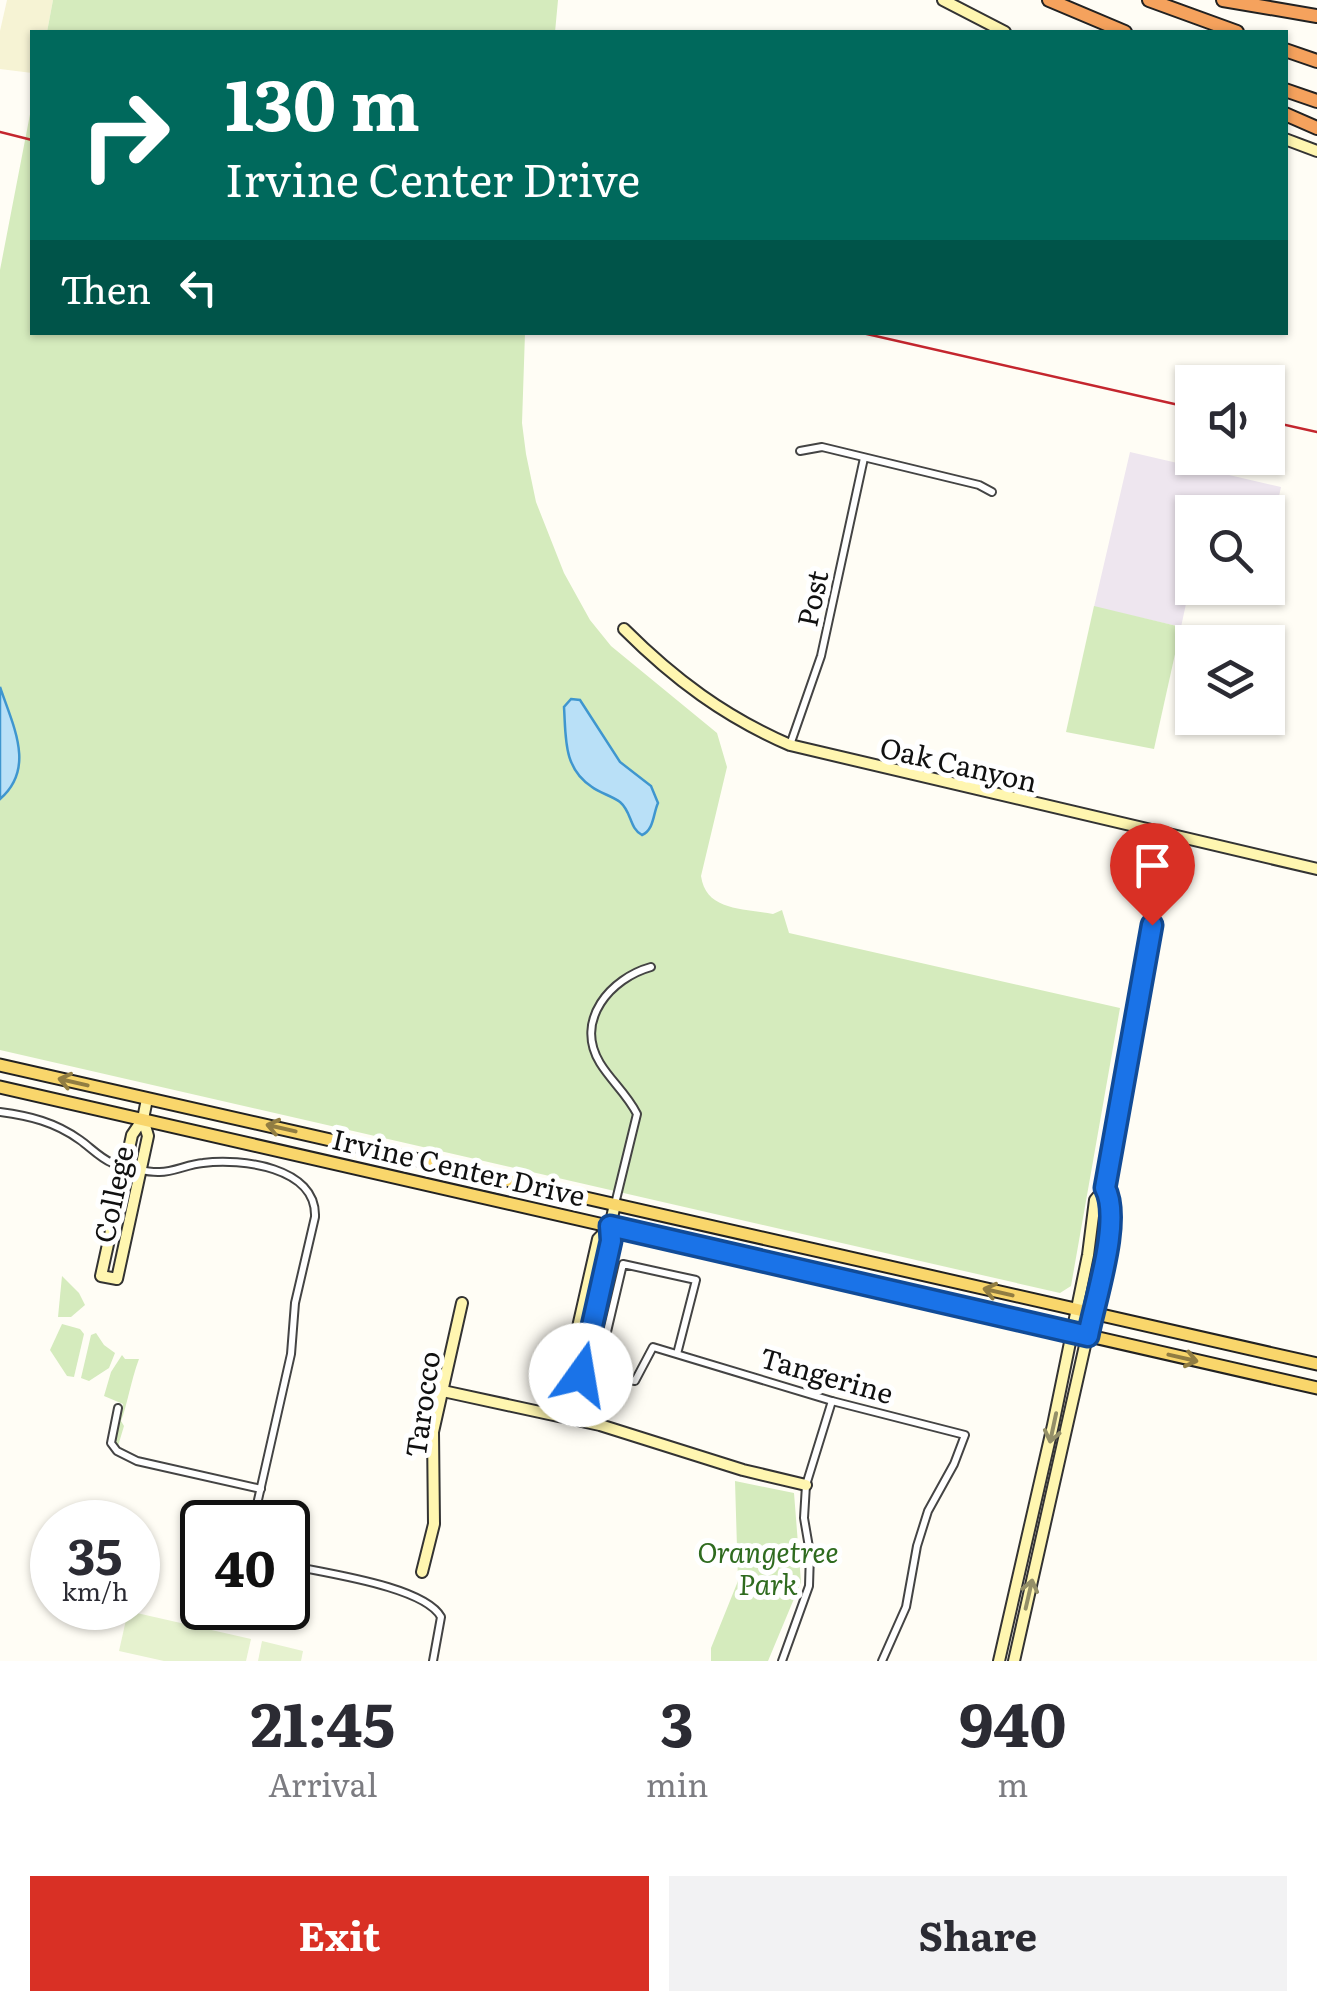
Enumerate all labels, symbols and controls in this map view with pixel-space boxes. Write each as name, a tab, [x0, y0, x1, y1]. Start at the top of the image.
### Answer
text: 130 m	[225, 49, 420, 153]
icon: right	[60, 70, 190, 200]
text: Irvine Center Drive	[225, 144, 640, 211]
text: Then	[60, 259, 151, 316]
icon: left	[171, 260, 226, 315]
map controls	[1175, 365, 1285, 735]
button: sound	[1175, 365, 1285, 475]
button: search	[1175, 495, 1285, 605]
street label: Post	[785, 565, 838, 630]
button: layers	[1175, 625, 1285, 735]
street label: Oak Canyon	[876, 725, 1042, 801]
pin	[1110, 823, 1195, 926]
icon: arrive	[1125, 838, 1180, 893]
one-way arrow	[58, 1072, 90, 1090]
street label: Irvine Center Drive	[328, 1116, 590, 1216]
one-way arrow	[266, 1118, 298, 1136]
street label: College	[81, 1142, 143, 1246]
one-way arrow	[983, 1282, 1015, 1300]
position arrow	[529, 1323, 633, 1427]
street label: Tangerine	[755, 1335, 899, 1413]
street label: Tarocco	[393, 1348, 449, 1460]
one-way arrow	[1166, 1350, 1198, 1368]
one-way arrow	[1042, 1411, 1061, 1443]
speed limit sign: 40	[180, 1500, 310, 1630]
text: 35	[68, 1516, 122, 1590]
park label: Orangetree Park	[697, 1530, 839, 1604]
text: km/h	[62, 1572, 128, 1609]
one-way arrow	[1021, 1579, 1039, 1611]
text: 21:45	[251, 1676, 395, 1765]
text: 3	[660, 1676, 694, 1765]
text: 940	[959, 1676, 1066, 1765]
text: Arrival	[268, 1759, 377, 1807]
text: min	[646, 1759, 709, 1807]
text: m	[997, 1759, 1028, 1807]
button: Exit	[30, 1876, 649, 1991]
button: Share	[669, 1876, 1287, 1991]

